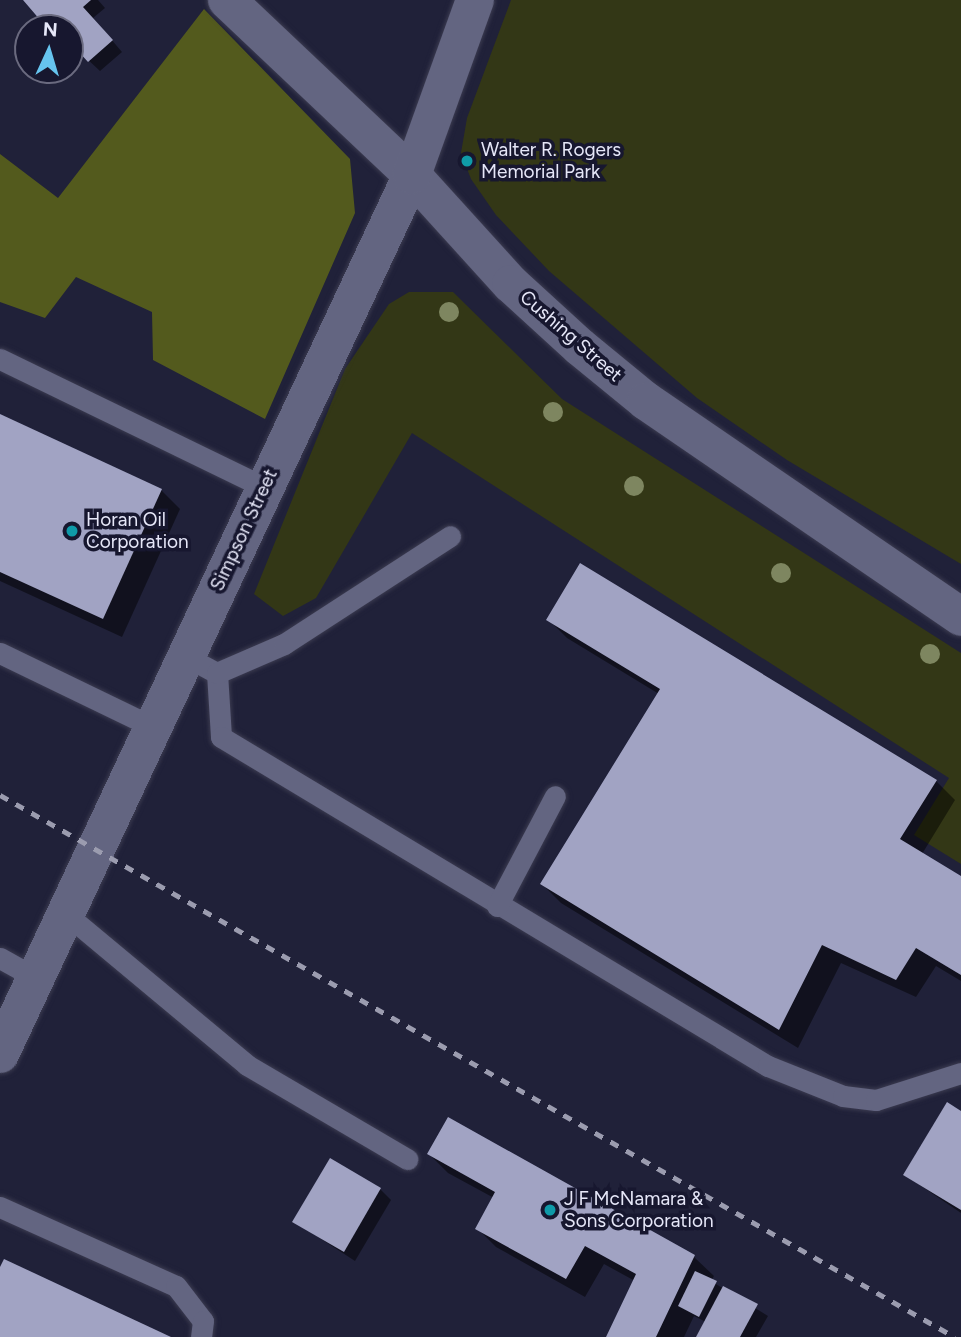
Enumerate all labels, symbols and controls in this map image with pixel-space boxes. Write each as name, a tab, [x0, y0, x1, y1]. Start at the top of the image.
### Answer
north arrow	[14, 14, 84, 84]
text: N	[42, 18, 58, 42]
place label: Walter R. Rogers Memorial Park	[481, 139, 621, 183]
marker: Walter R. Rogers Memorial Park	[459, 153, 475, 169]
street label: Cushing Street	[515, 285, 627, 387]
street label: Simpson Street	[206, 465, 282, 595]
place label: Horan Oil Corporation	[86, 509, 189, 553]
marker: Horan Oil Corporation	[64, 523, 80, 539]
place label: J F McNamara & Sons Corporation	[564, 1188, 714, 1232]
marker: J F McNamara & Sons Corporation	[542, 1202, 558, 1218]

